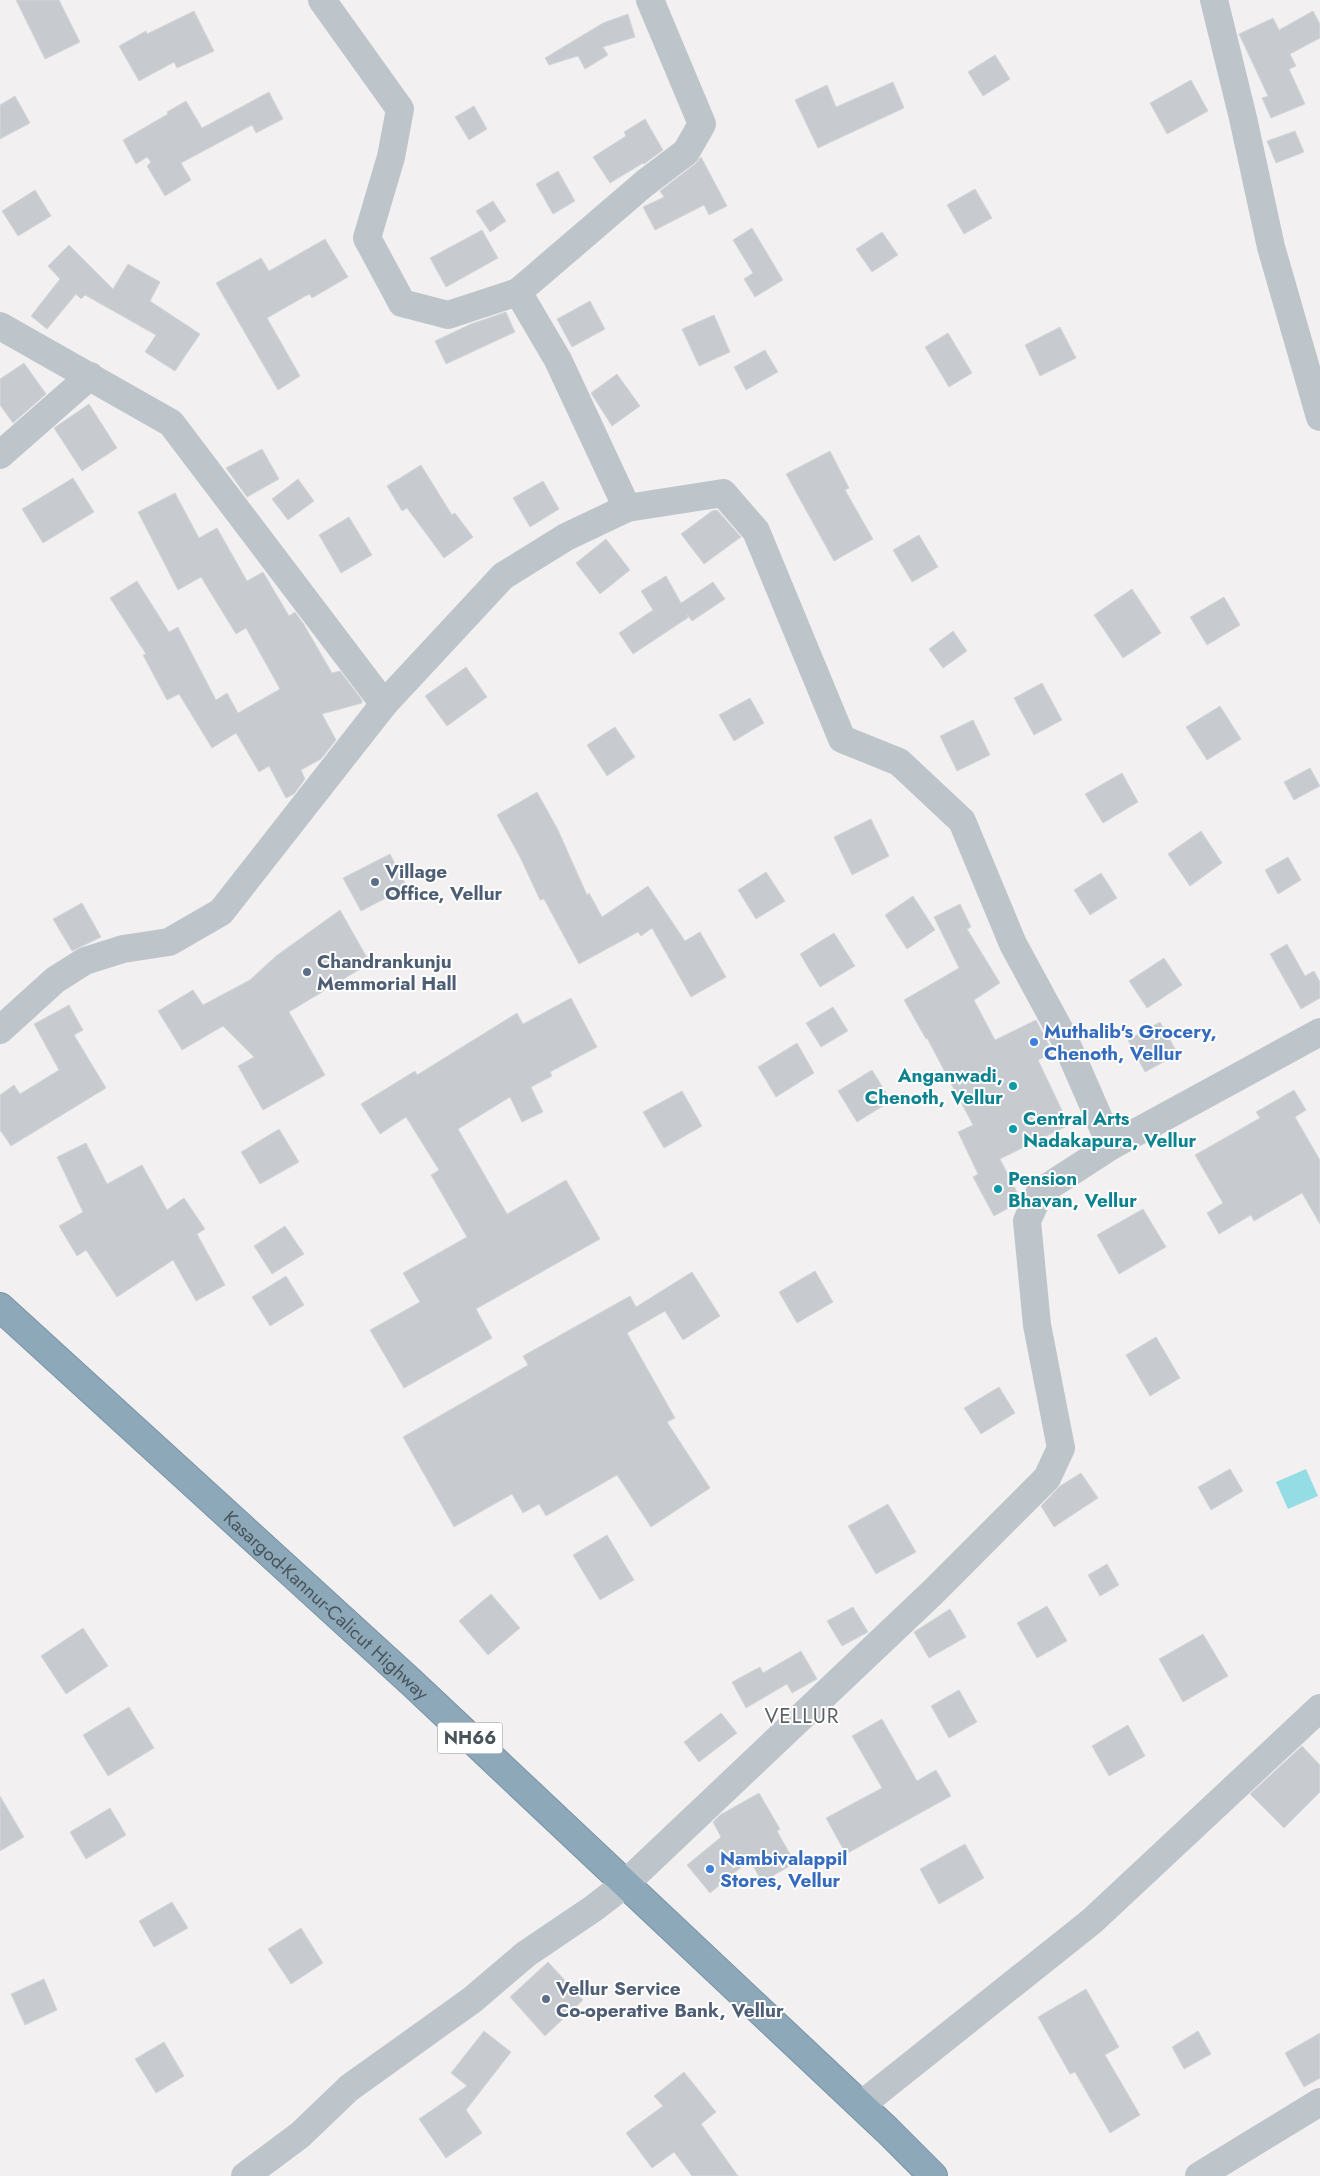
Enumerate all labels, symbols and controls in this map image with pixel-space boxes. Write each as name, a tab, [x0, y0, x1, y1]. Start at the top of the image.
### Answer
place label: Village Office, Vellur	[384, 858, 503, 907]
marker: Village Office, Vellur	[369, 876, 381, 888]
place label: Chandrankunju Memmorial Hall	[317, 948, 457, 997]
marker: Chandrankunju Memmorial Hall	[301, 966, 313, 978]
place label: Muthalib's Grocery, Chenoth, Vellur	[1044, 1018, 1217, 1067]
marker: Muthalib's Grocery, Chenoth, Vellur	[1028, 1036, 1040, 1048]
place label: Anganwadi, Chenoth, Vellur	[865, 1062, 1003, 1111]
marker: Anganwadi, Chenoth, Vellur	[1007, 1080, 1019, 1092]
place label: Central Arts Nadakapura, Vellur	[1023, 1105, 1197, 1154]
marker: Central Arts Nadakapura, Vellur	[1007, 1123, 1019, 1135]
place label: Pension Bhavan, Vellur	[1008, 1165, 1137, 1214]
marker: Pension Bhavan, Vellur	[992, 1183, 1004, 1195]
street label: Kasargod-Kannur-Calicut Highway	[218, 1504, 436, 1706]
district label: VELLUR	[764, 1701, 840, 1731]
road number: NH66	[438, 1722, 502, 1754]
place label: Nambivalappil Stores, Vellur	[720, 1845, 847, 1894]
marker: Nambivalappil Stores, Vellur	[704, 1863, 716, 1875]
place label: Vellur Service Co-operative Bank, Vellur	[555, 1975, 784, 2024]
marker: Vellur Service Co-operative Bank, Vellur	[540, 1993, 552, 2005]

